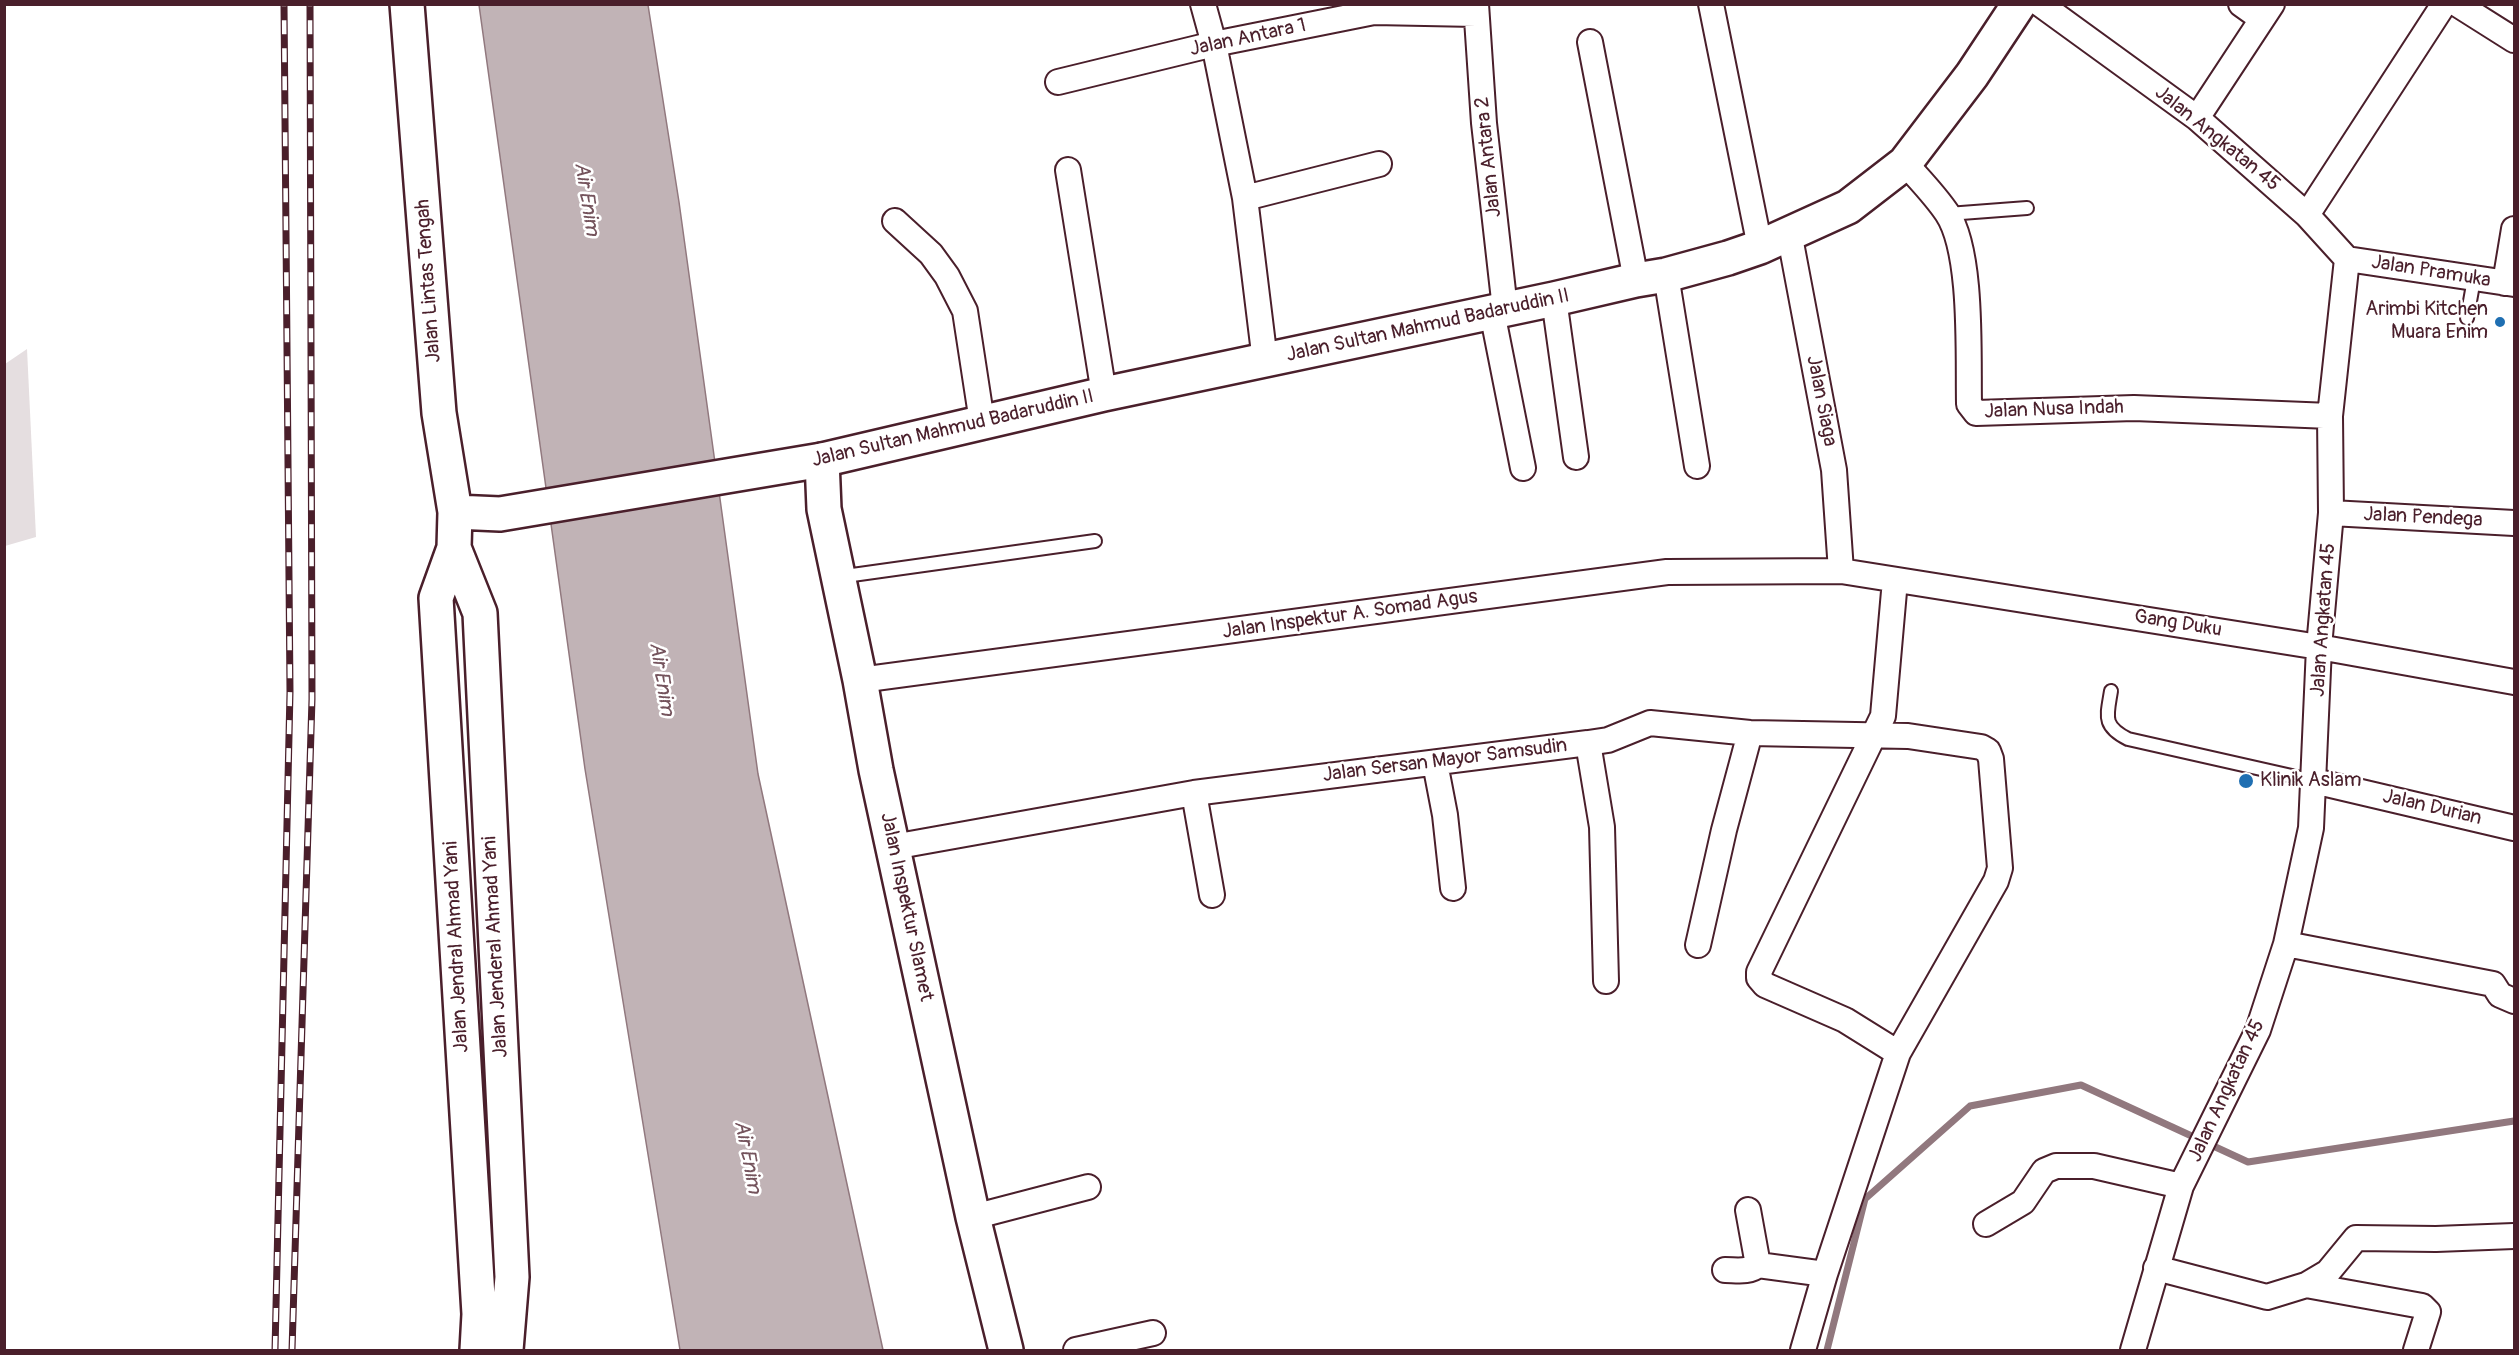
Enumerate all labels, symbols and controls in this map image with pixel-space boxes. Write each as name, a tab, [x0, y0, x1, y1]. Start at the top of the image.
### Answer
street label: Jalan Antara 1	[1188, 14, 1308, 62]
street label: Jalan Angkatan 45	[2150, 81, 2284, 197]
street label: Jalan Antara 2	[1471, 95, 1507, 219]
water label: Air Enim	[568, 160, 604, 238]
street label: Jalan Lintas Tengah	[411, 198, 447, 364]
street label: Jalan Pramuka	[2370, 251, 2492, 293]
street label: Jalan Sultan Mahmud Badaruddin II	[1284, 284, 1572, 368]
place label: Arimbi Kitchen Muara Enim	[2365, 298, 2488, 345]
marker: Arimbi Kitchen Muara Enim	[2493, 315, 2507, 329]
street label: Jalan Siaga	[1800, 354, 1842, 448]
street label: Jalan Sultan Mahmud Badaruddin II	[810, 385, 1096, 473]
street label: Jalan Nusa Indah	[1984, 396, 2124, 424]
street label: Jalan Pendega	[2363, 503, 2483, 533]
street label: Jalan Angkatan 45	[2307, 542, 2341, 698]
street label: Jalan Inspektur A. Somad Agus	[1221, 585, 1479, 645]
street label: Gang Duku	[2133, 605, 2223, 643]
water label: Air Enim	[643, 640, 679, 718]
street label: Jalan Sersan Mayor Samsudin	[1321, 734, 1569, 788]
place label: Klinik Aslam	[2260, 769, 2361, 793]
marker: Klinik Aslam	[2237, 772, 2255, 790]
street label: Jalan Durian	[2380, 785, 2484, 831]
street label: Jalan Inspektur Slamet	[874, 811, 938, 1003]
street label: Jalan Jenderal Ahmad Yani	[478, 836, 514, 1058]
street label: Jalan Jendral Ahmad Yani	[439, 841, 475, 1053]
street label: Jalan Angkatan 45	[2184, 1016, 2270, 1166]
water label: Air Enim	[728, 1118, 766, 1196]

